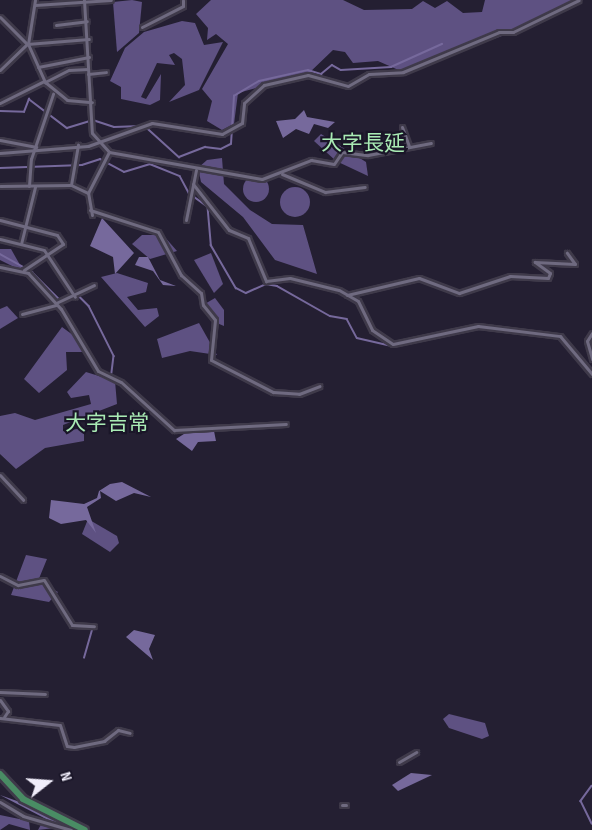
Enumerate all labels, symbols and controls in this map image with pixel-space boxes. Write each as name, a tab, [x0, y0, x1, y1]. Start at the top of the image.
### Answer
district label: 大字長延	[321, 131, 405, 157]
district label: 大字吉常	[65, 411, 149, 437]
north arrow	[18, 752, 78, 812]
text: N	[55, 770, 76, 783]

